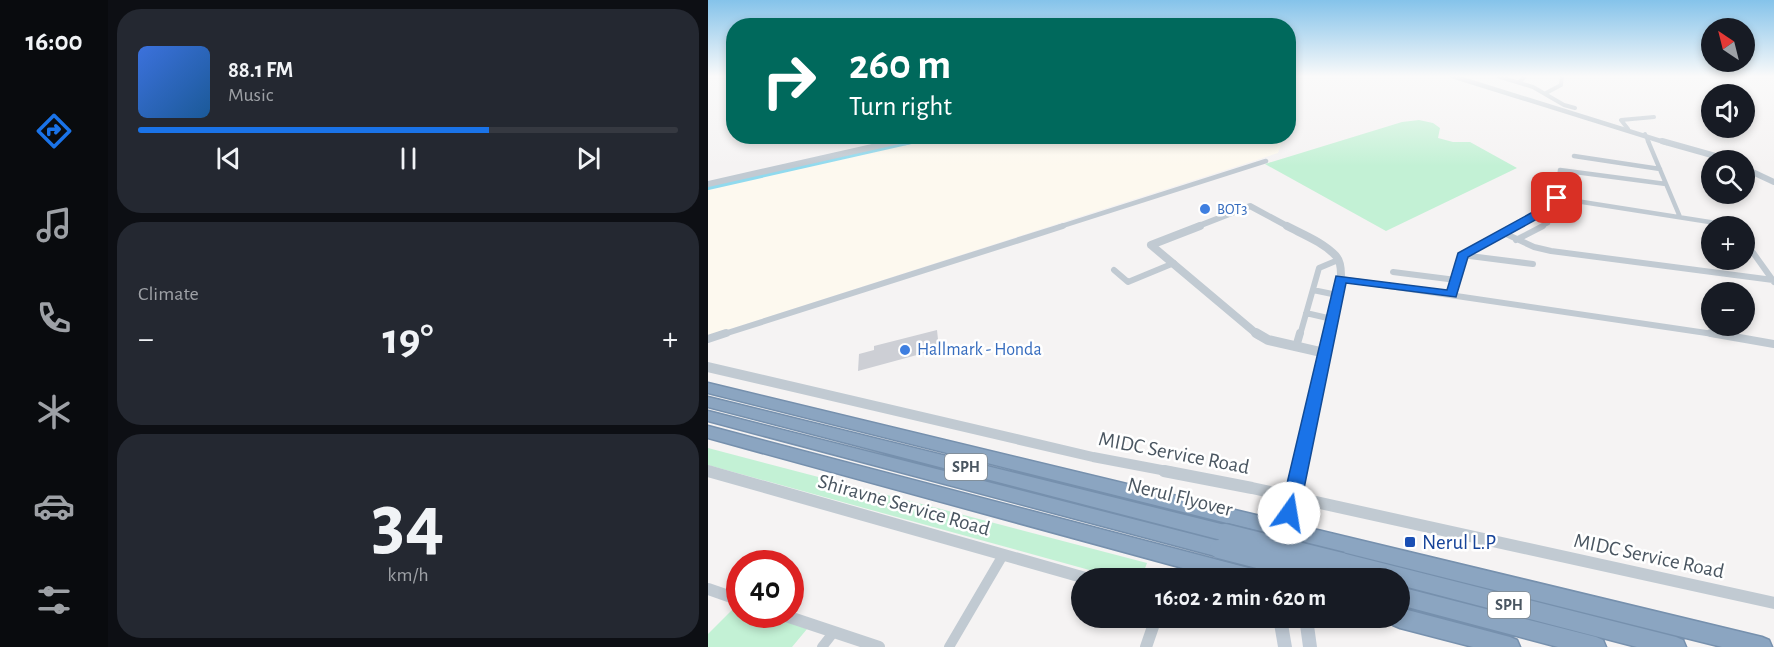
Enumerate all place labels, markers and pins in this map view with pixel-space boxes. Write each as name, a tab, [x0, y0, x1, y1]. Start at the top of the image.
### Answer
pin	[1531, 172, 1582, 223]
marker: BOT3	[1198, 202, 1212, 216]
place label: BOT3	[1217, 202, 1248, 217]
place label: Hallmark - Honda	[917, 341, 1042, 359]
marker: Hallmark - Honda	[898, 343, 912, 357]
place label: Nerul L.P	[1422, 532, 1496, 553]
marker: Nerul L.P	[1403, 535, 1417, 549]

